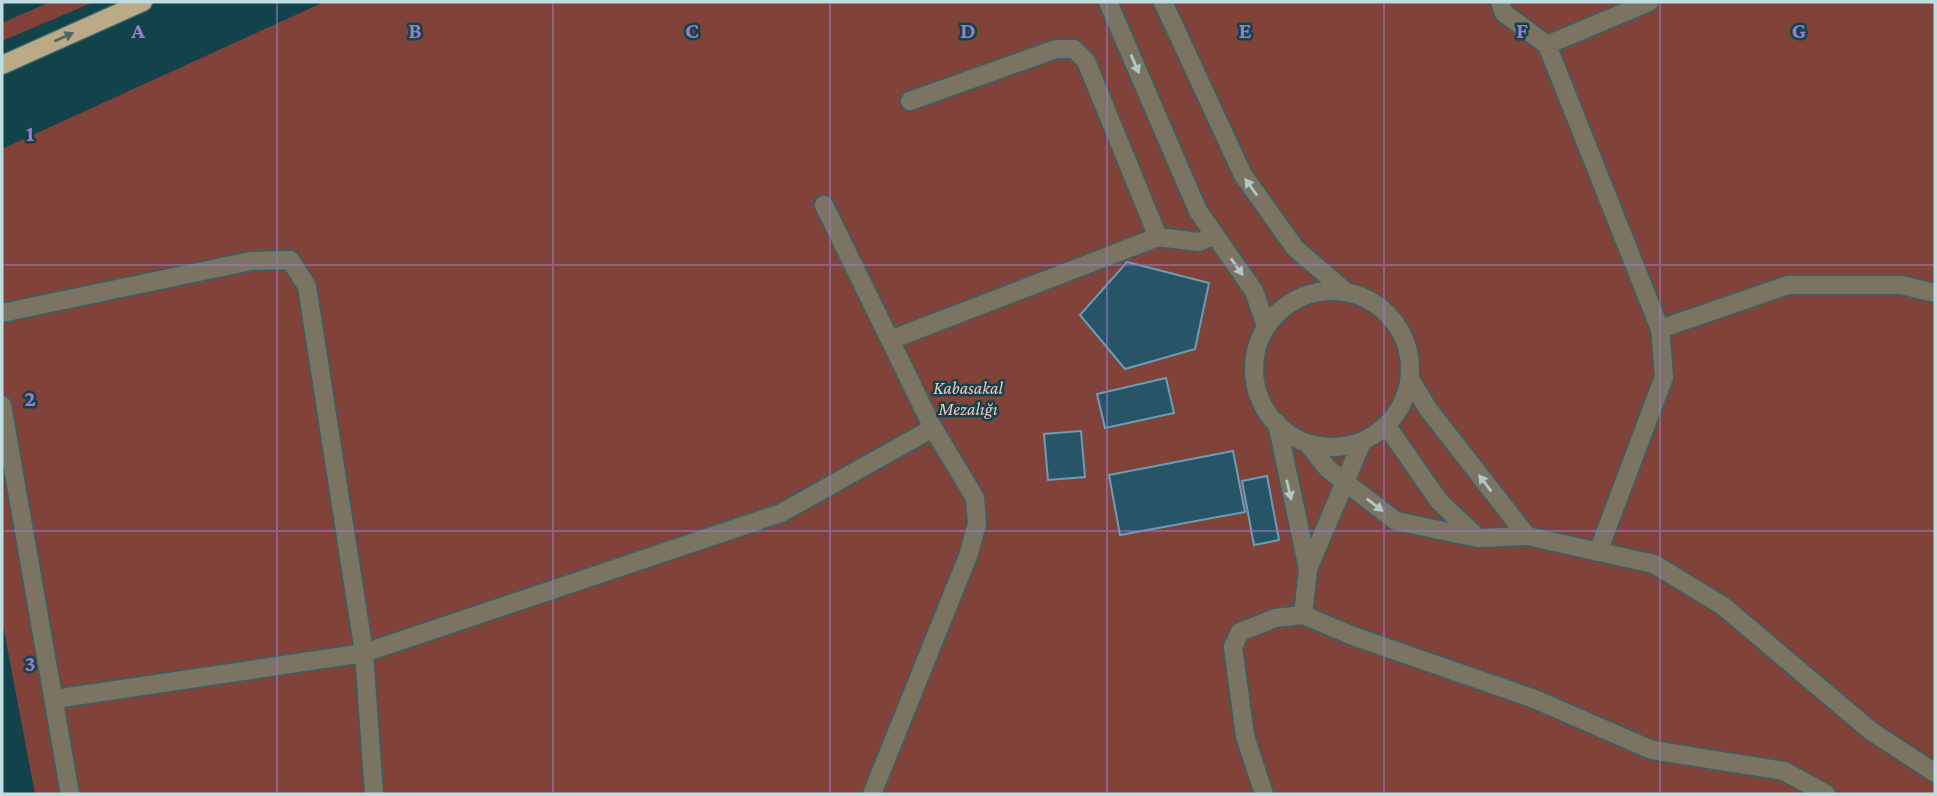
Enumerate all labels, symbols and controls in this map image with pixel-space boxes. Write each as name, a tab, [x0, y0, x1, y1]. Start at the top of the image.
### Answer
text: A	[130, 17, 145, 43]
text: B	[408, 17, 422, 43]
text: C	[685, 17, 699, 43]
text: D	[960, 17, 976, 43]
text: E	[1238, 17, 1252, 43]
text: F	[1516, 17, 1528, 43]
text: G	[1792, 17, 1807, 43]
one-way arrow	[54, 31, 74, 43]
one-way arrow	[1130, 54, 1141, 75]
text: 1	[26, 120, 35, 146]
one-way arrow	[1245, 178, 1259, 196]
one-way arrow	[1230, 258, 1244, 276]
park label: Kabasakal Mezalığı	[933, 378, 1003, 419]
text: 2	[24, 385, 36, 411]
one-way arrow	[1477, 475, 1492, 493]
one-way arrow	[1284, 479, 1295, 501]
one-way arrow	[1366, 497, 1384, 511]
text: 3	[24, 650, 36, 676]

